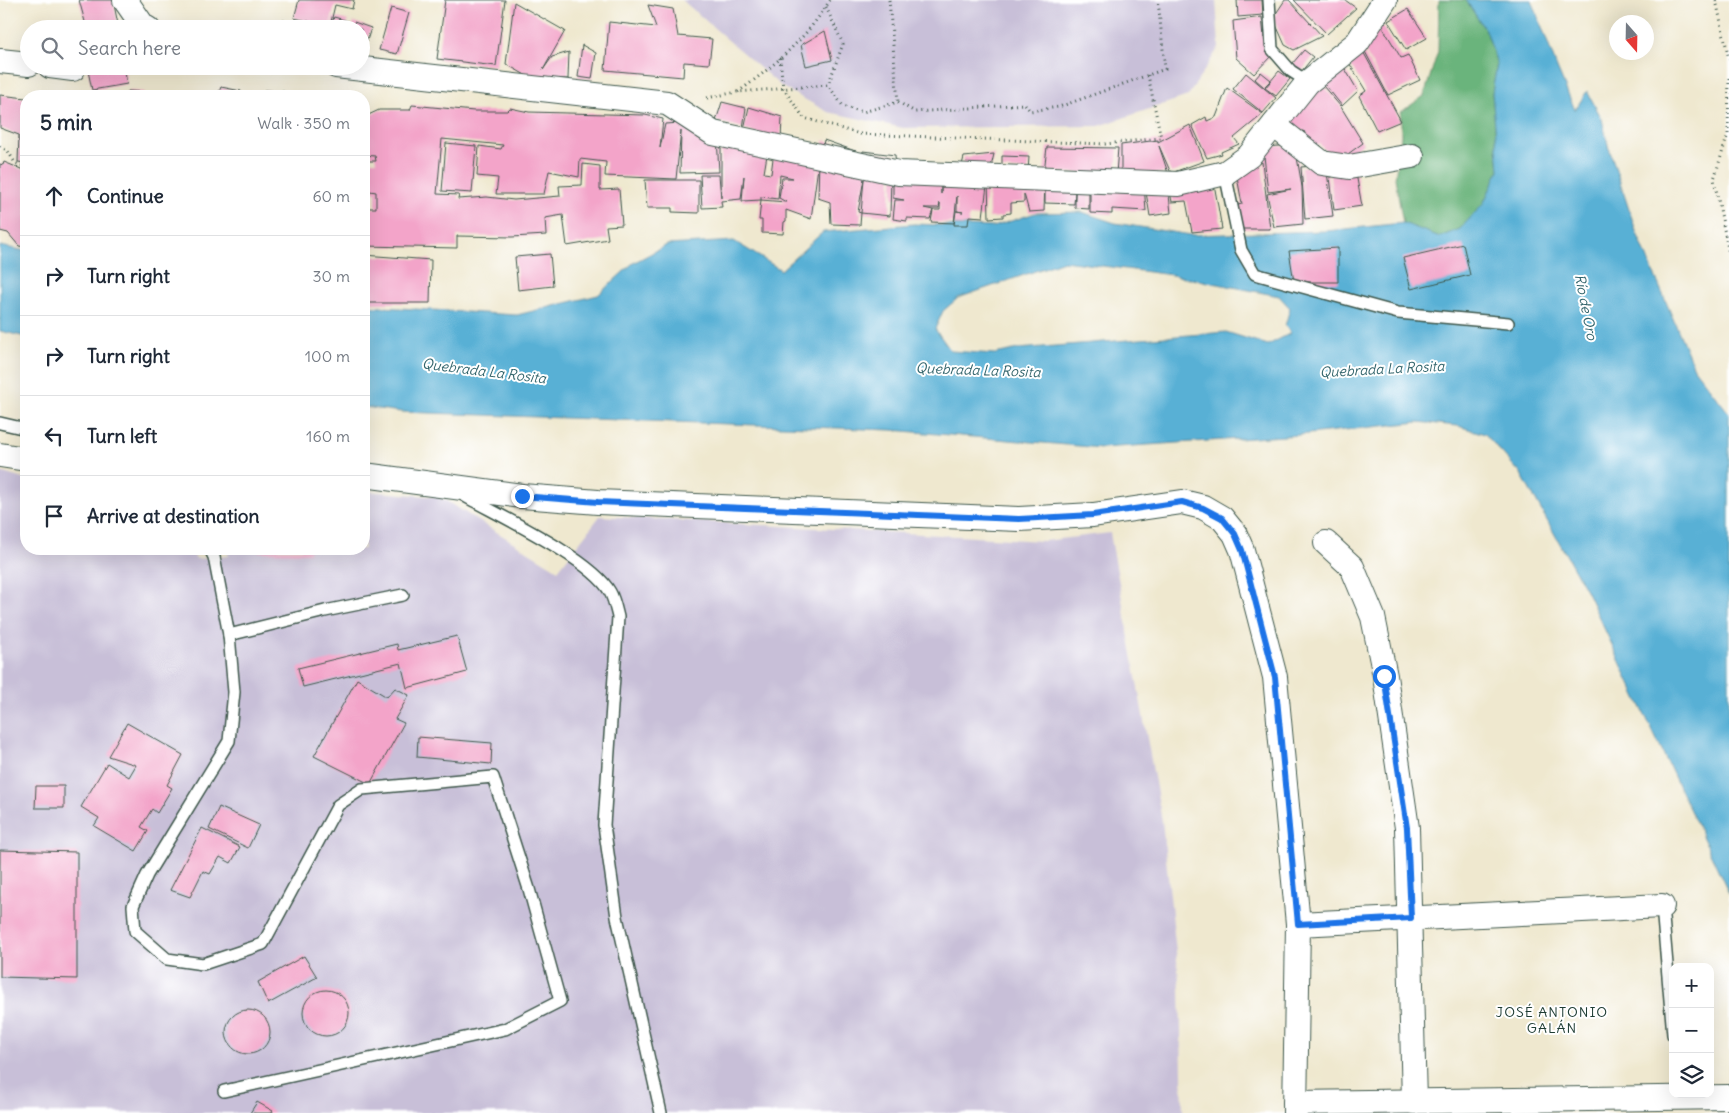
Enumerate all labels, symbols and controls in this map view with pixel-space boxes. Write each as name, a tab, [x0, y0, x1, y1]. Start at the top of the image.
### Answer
north arrow	[1609, 15, 1654, 60]
search box	[20, 20, 370, 75]
icon: search	[38, 34, 66, 62]
text: Search here	[78, 36, 181, 60]
text: 5 min	[40, 109, 92, 136]
text: Walk · 350 m	[257, 113, 350, 133]
icon: ahead	[40, 182, 68, 210]
text: Continue	[87, 184, 164, 208]
text: 60 m	[312, 186, 350, 206]
icon: right	[40, 262, 68, 290]
text: Turn right	[87, 264, 170, 288]
text: 30 m	[313, 266, 350, 286]
water label: Río de Oro	[1571, 273, 1601, 342]
icon: right	[40, 342, 68, 370]
text: Turn right	[87, 344, 170, 368]
text: 100 m	[305, 346, 350, 366]
water label: Quebrada La Rosita	[421, 354, 548, 388]
water label: Quebrada La Rosita	[1319, 357, 1446, 381]
water label: Quebrada La Rosita	[915, 359, 1042, 381]
icon: left	[40, 422, 68, 450]
text: Turn left	[87, 424, 157, 448]
text: 160 m	[306, 426, 350, 446]
route end	[511, 485, 534, 508]
icon: arrive	[40, 502, 68, 530]
text: Arrive at destination	[87, 504, 260, 528]
route start	[1373, 665, 1396, 688]
map controls	[1669, 963, 1714, 1098]
button: +	[1669, 963, 1714, 1008]
district label: JOSÉ ANTONIO GALÁN	[1496, 1003, 1608, 1037]
button: −	[1669, 1008, 1714, 1053]
button: layers	[1669, 1053, 1714, 1098]

